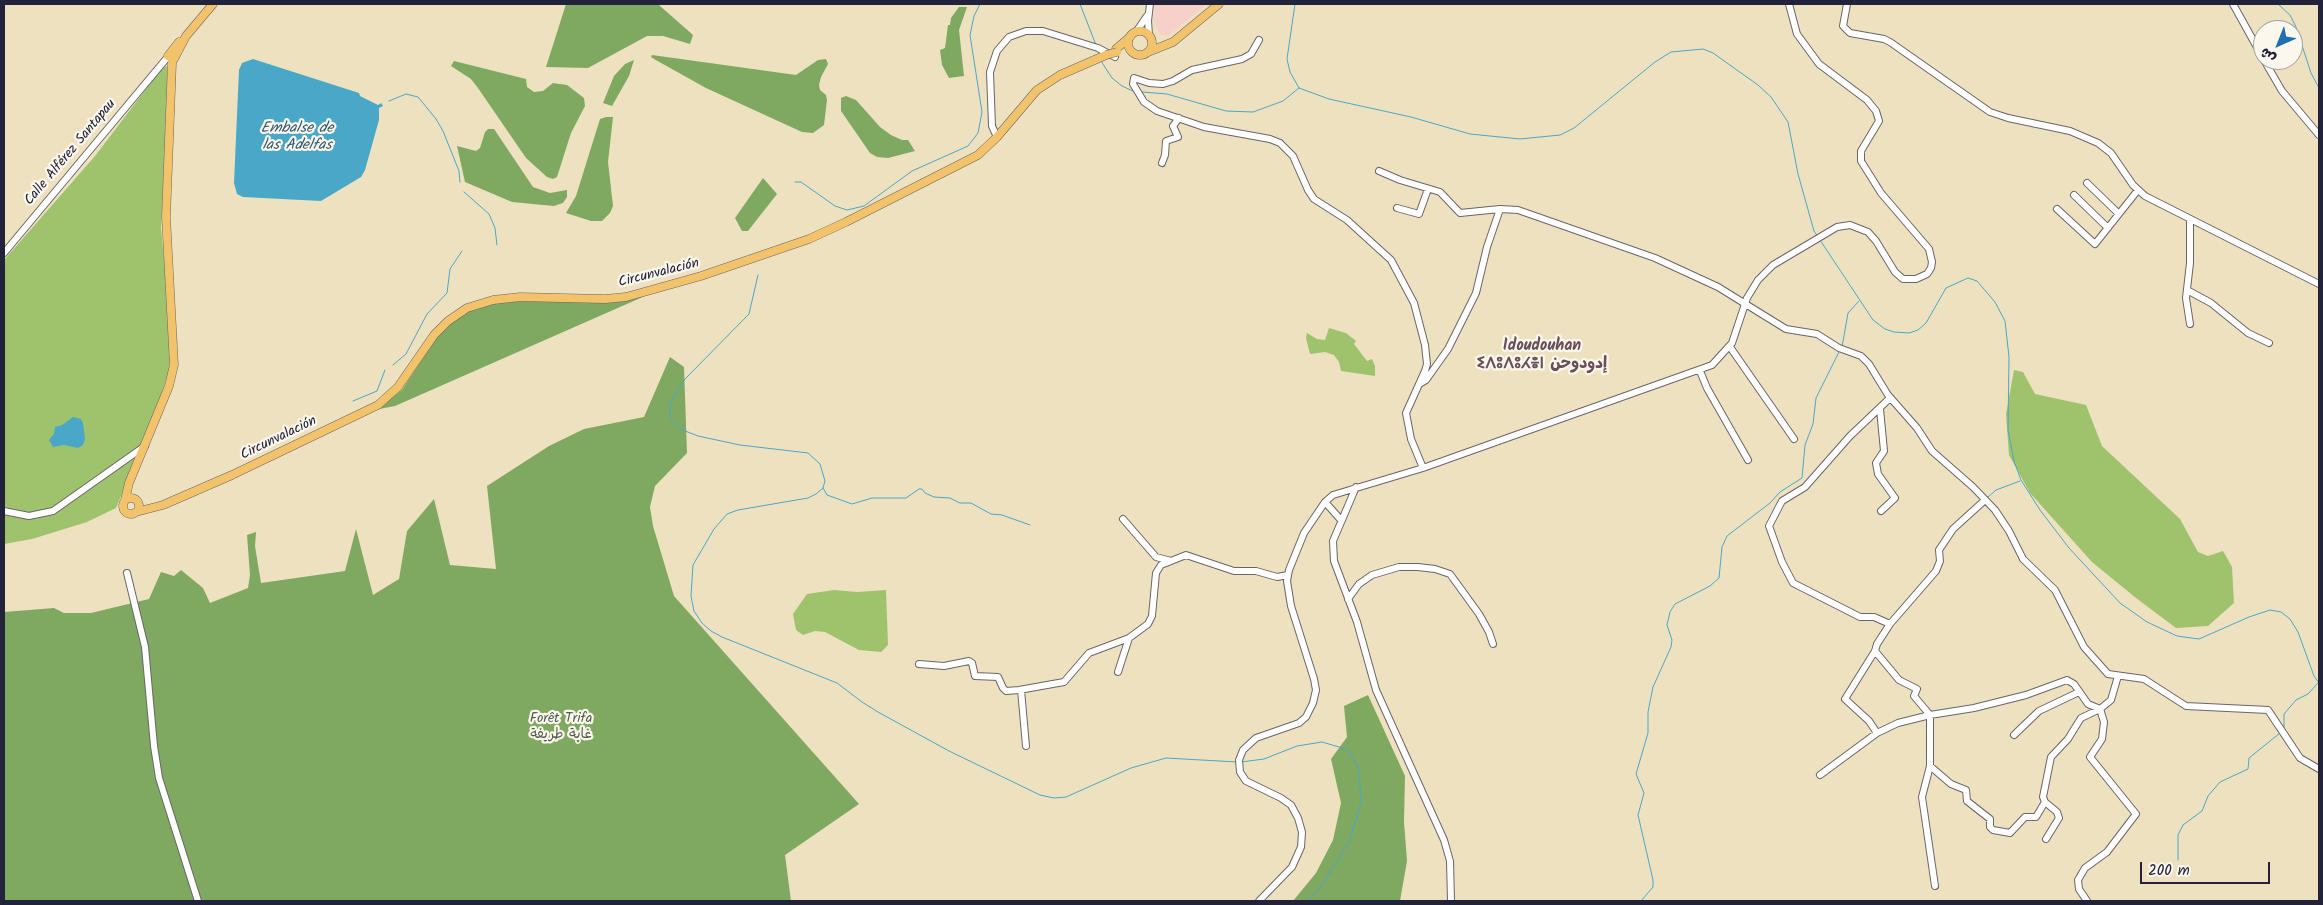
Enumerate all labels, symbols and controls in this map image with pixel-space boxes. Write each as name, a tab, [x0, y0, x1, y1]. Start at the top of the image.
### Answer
north arrow	[2253, 20, 2303, 70]
text: ش	[2255, 42, 2281, 68]
street label: Calle Alférez Santapau	[22, 97, 120, 209]
water label: Embalse de las Adelfas	[261, 120, 333, 155]
street label: Circunvalación	[617, 256, 701, 292]
district label: Idoudouhan ⵉⴷⵓⴷⵓⵃⴻⵏ إدودوحن	[1477, 337, 1607, 375]
street label: Circunvalación	[238, 413, 320, 465]
park label: Forêt Trifa غابة طريفة	[530, 712, 592, 744]
scale bar	[2143, 852, 2273, 884]
text: 200 m	[2148, 859, 2190, 883]

